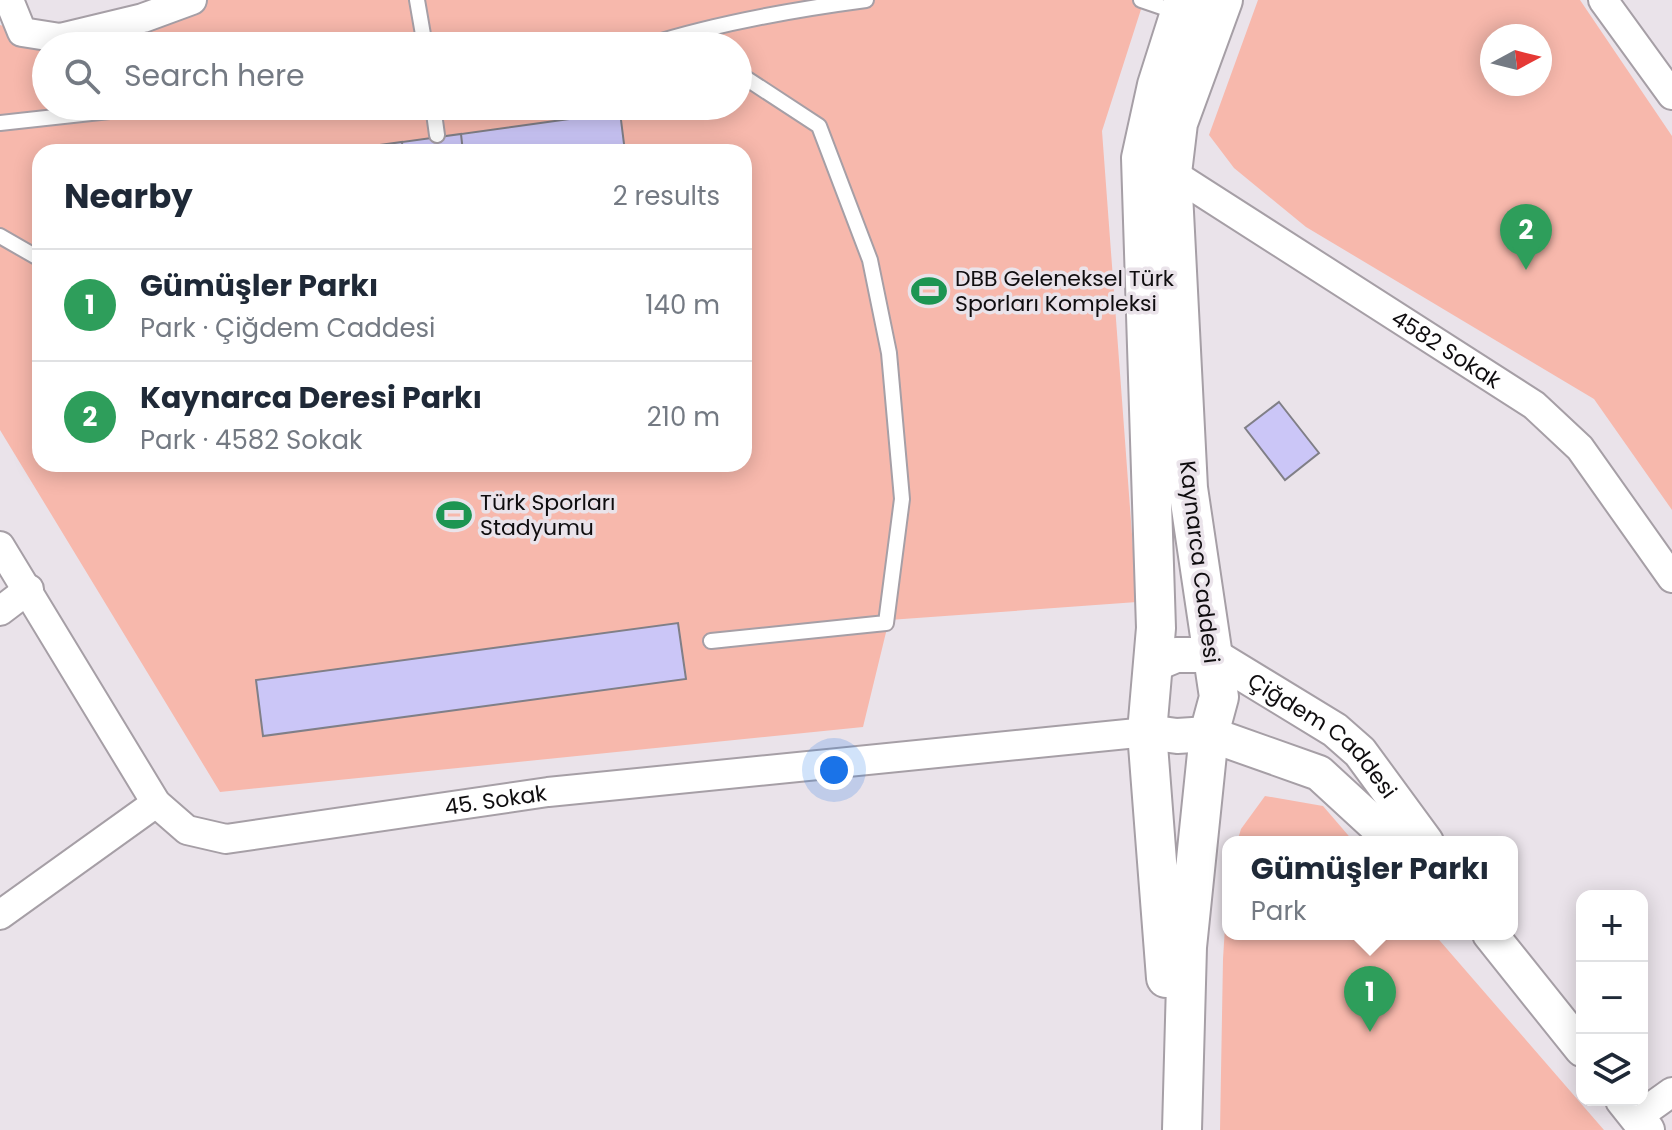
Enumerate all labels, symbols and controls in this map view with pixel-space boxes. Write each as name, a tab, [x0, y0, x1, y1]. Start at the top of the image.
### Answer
north arrow	[1480, 24, 1552, 96]
search box	[32, 32, 752, 120]
icon: search	[60, 54, 104, 98]
text: Search here	[124, 54, 305, 97]
text: Nearby	[64, 172, 193, 220]
text: 2 results	[613, 178, 720, 214]
pin: 2	[1500, 204, 1552, 270]
place label: DBB Geleneksel Türk Sporları Kompleksi	[955, 263, 1175, 319]
text: Gümüşler Parkı	[140, 264, 378, 307]
sports icon: DBB Geleneksel Türk Sporları Kompleksi	[910, 272, 948, 310]
text: 1	[85, 287, 95, 323]
text: 140 m	[645, 287, 720, 323]
street label: 4582 Sokak	[1385, 303, 1508, 396]
text: Park · Çiğdem Caddesi	[140, 310, 435, 346]
text: Kaynarca Deresi Parkı	[140, 376, 482, 419]
text: 2	[83, 399, 97, 435]
text: 210 m	[647, 399, 720, 435]
text: Park · 4582 Sokak	[140, 422, 362, 458]
street label: Kaynarca Caddesi	[1172, 459, 1227, 665]
place label: Türk Sporları Stadyumu	[480, 487, 615, 543]
sports icon: Türk Sporları Stadyumu	[435, 496, 473, 534]
street label: Çiğdem Caddesi	[1242, 665, 1404, 805]
your location	[814, 750, 854, 790]
street label: 45. Sokak	[442, 777, 549, 823]
popup	[1222, 836, 1518, 940]
text: Gümüşler Parkı	[1251, 847, 1489, 890]
map controls	[1576, 890, 1648, 1106]
button: +	[1576, 890, 1648, 962]
text: Park	[1251, 893, 1306, 929]
button: −	[1576, 962, 1648, 1034]
pin: 1	[1344, 966, 1396, 1032]
button: layers	[1576, 1034, 1648, 1106]

